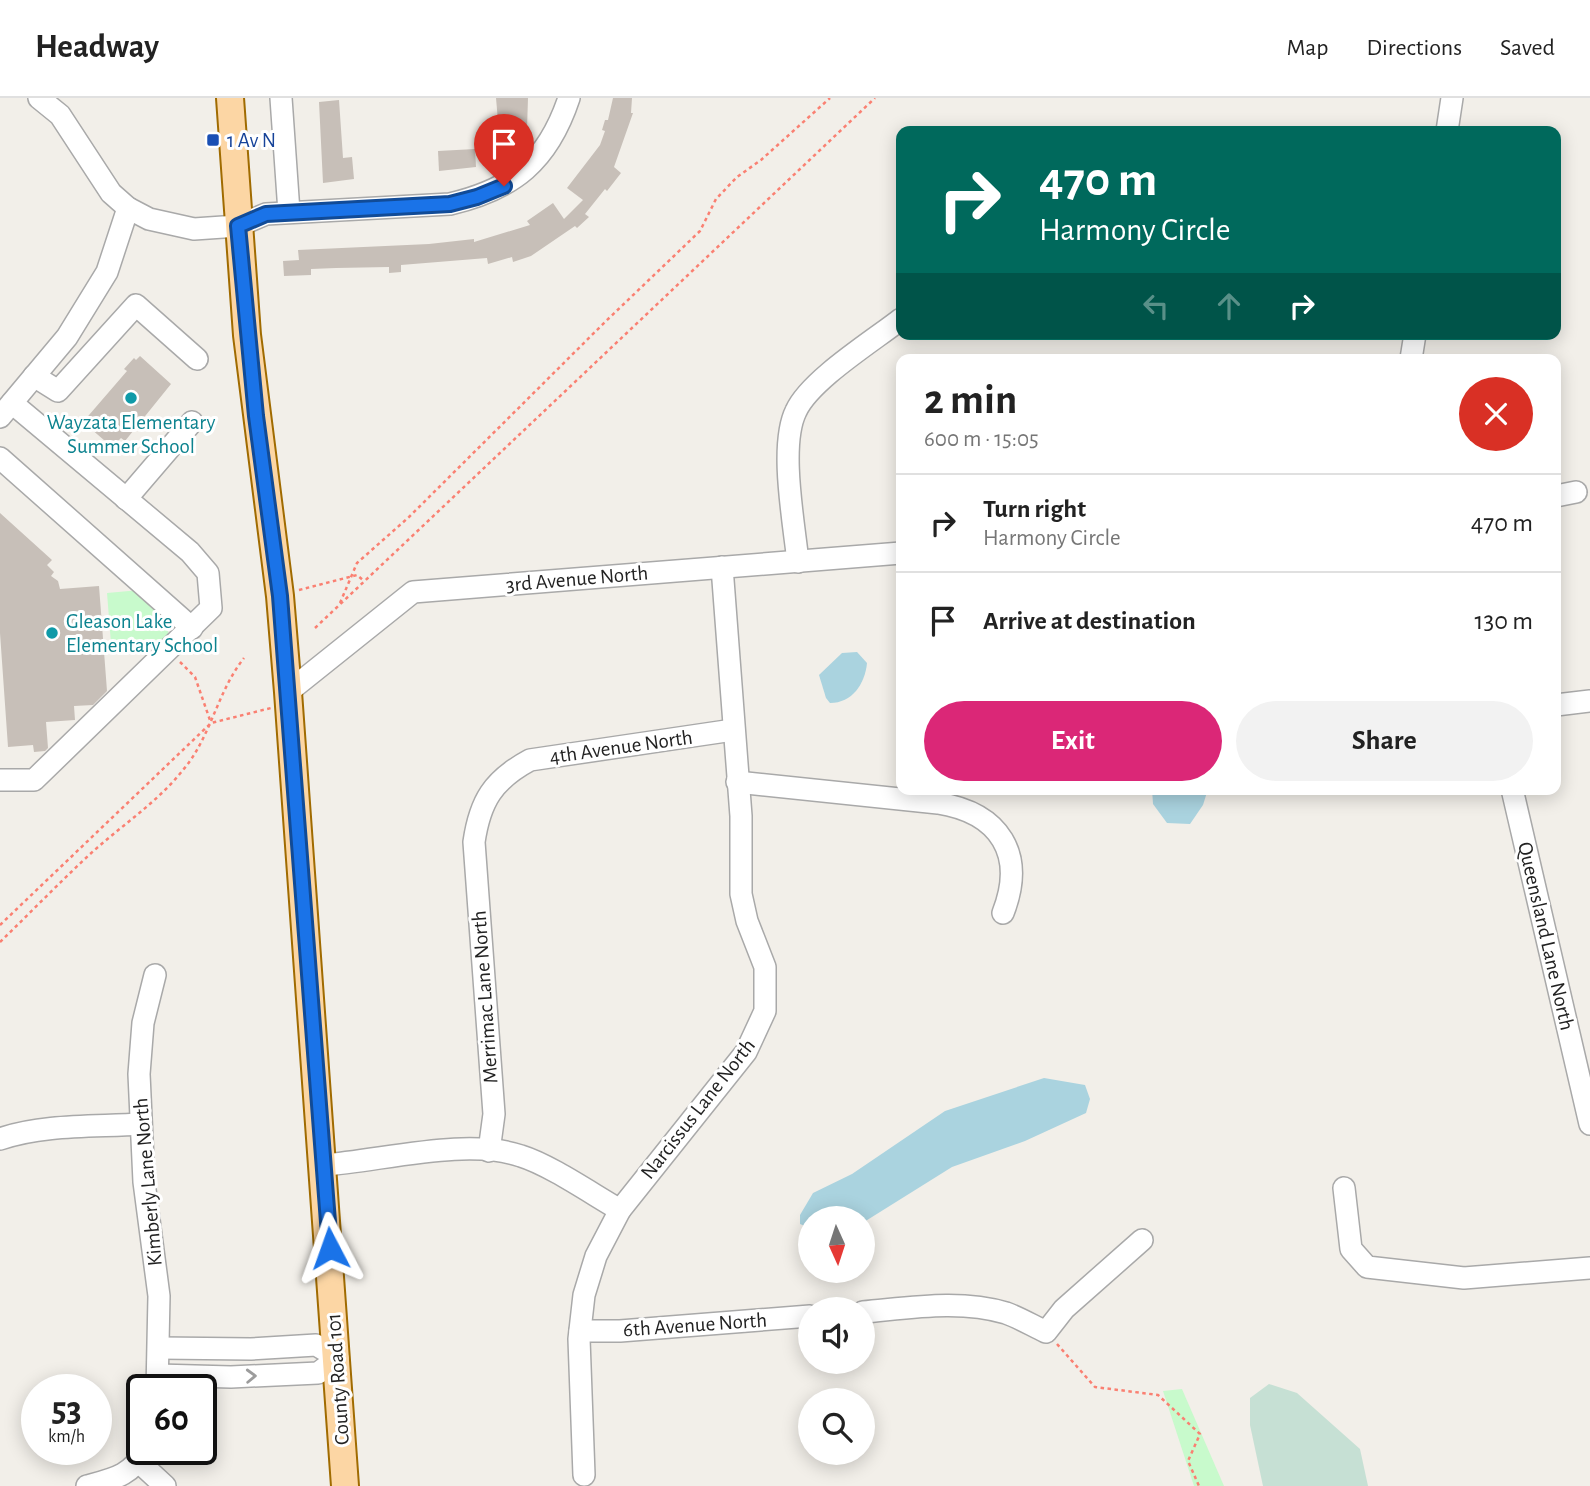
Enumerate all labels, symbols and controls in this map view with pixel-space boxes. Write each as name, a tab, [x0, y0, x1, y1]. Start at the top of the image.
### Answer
text: Headway	[35, 31, 159, 64]
text: Map	[1286, 36, 1328, 60]
text: Directions	[1366, 36, 1462, 60]
text: Saved	[1500, 36, 1555, 60]
pin	[474, 114, 534, 186]
icon: arrive	[485, 125, 523, 163]
place label: 1 Av N	[227, 130, 276, 151]
marker: 1 Av N	[205, 132, 221, 148]
icon: right	[924, 154, 1015, 245]
text: 470 m	[1039, 156, 1157, 205]
text: Harmony Circle	[1039, 214, 1231, 246]
icon: left	[1137, 287, 1175, 325]
icon: ahead	[1210, 287, 1248, 325]
icon: right	[1283, 287, 1321, 325]
button: close	[1459, 377, 1533, 451]
text: 2 min	[924, 379, 1017, 421]
marker: Wayzata Elementary Summer School	[123, 390, 139, 406]
place label: Wayzata Elementary Summer School	[47, 412, 215, 457]
text: 600 m · 15:05	[924, 428, 1039, 451]
text: Turn right	[983, 496, 1086, 522]
icon: right	[924, 504, 962, 542]
text: 470 m	[1471, 510, 1533, 536]
text: Harmony Circle	[983, 527, 1121, 550]
street label: 3rd Avenue North	[505, 562, 649, 596]
icon: arrive	[924, 602, 962, 640]
text: Arrive at destination	[983, 608, 1196, 634]
text: 130 m	[1475, 608, 1533, 634]
place label: Gleason Lake Elementary School	[66, 611, 218, 656]
marker: Gleason Lake Elementary School	[44, 625, 60, 641]
button: Exit	[924, 701, 1222, 781]
button: Share	[1236, 701, 1533, 781]
street label: 4th Avenue North	[548, 727, 694, 767]
street label: Queensland Lane North	[1514, 840, 1578, 1032]
street label: Merrimac Lane North	[468, 910, 502, 1084]
street label: Narcissus Lane North	[637, 1035, 759, 1183]
street label: Kimberly Lane North	[130, 1097, 166, 1267]
north arrow	[798, 1206, 875, 1283]
map controls	[798, 1206, 875, 1465]
position arrow	[293, 1211, 367, 1285]
button: sound	[798, 1297, 875, 1374]
street label: 6th Avenue North	[622, 1310, 768, 1340]
street label: County Road 101	[323, 1312, 353, 1446]
one-way arrow	[245, 1369, 256, 1384]
speed limit sign: 60	[126, 1374, 217, 1465]
button: search	[798, 1388, 875, 1465]
text: 53	[51, 1393, 82, 1428]
text: km/h	[48, 1428, 85, 1446]

